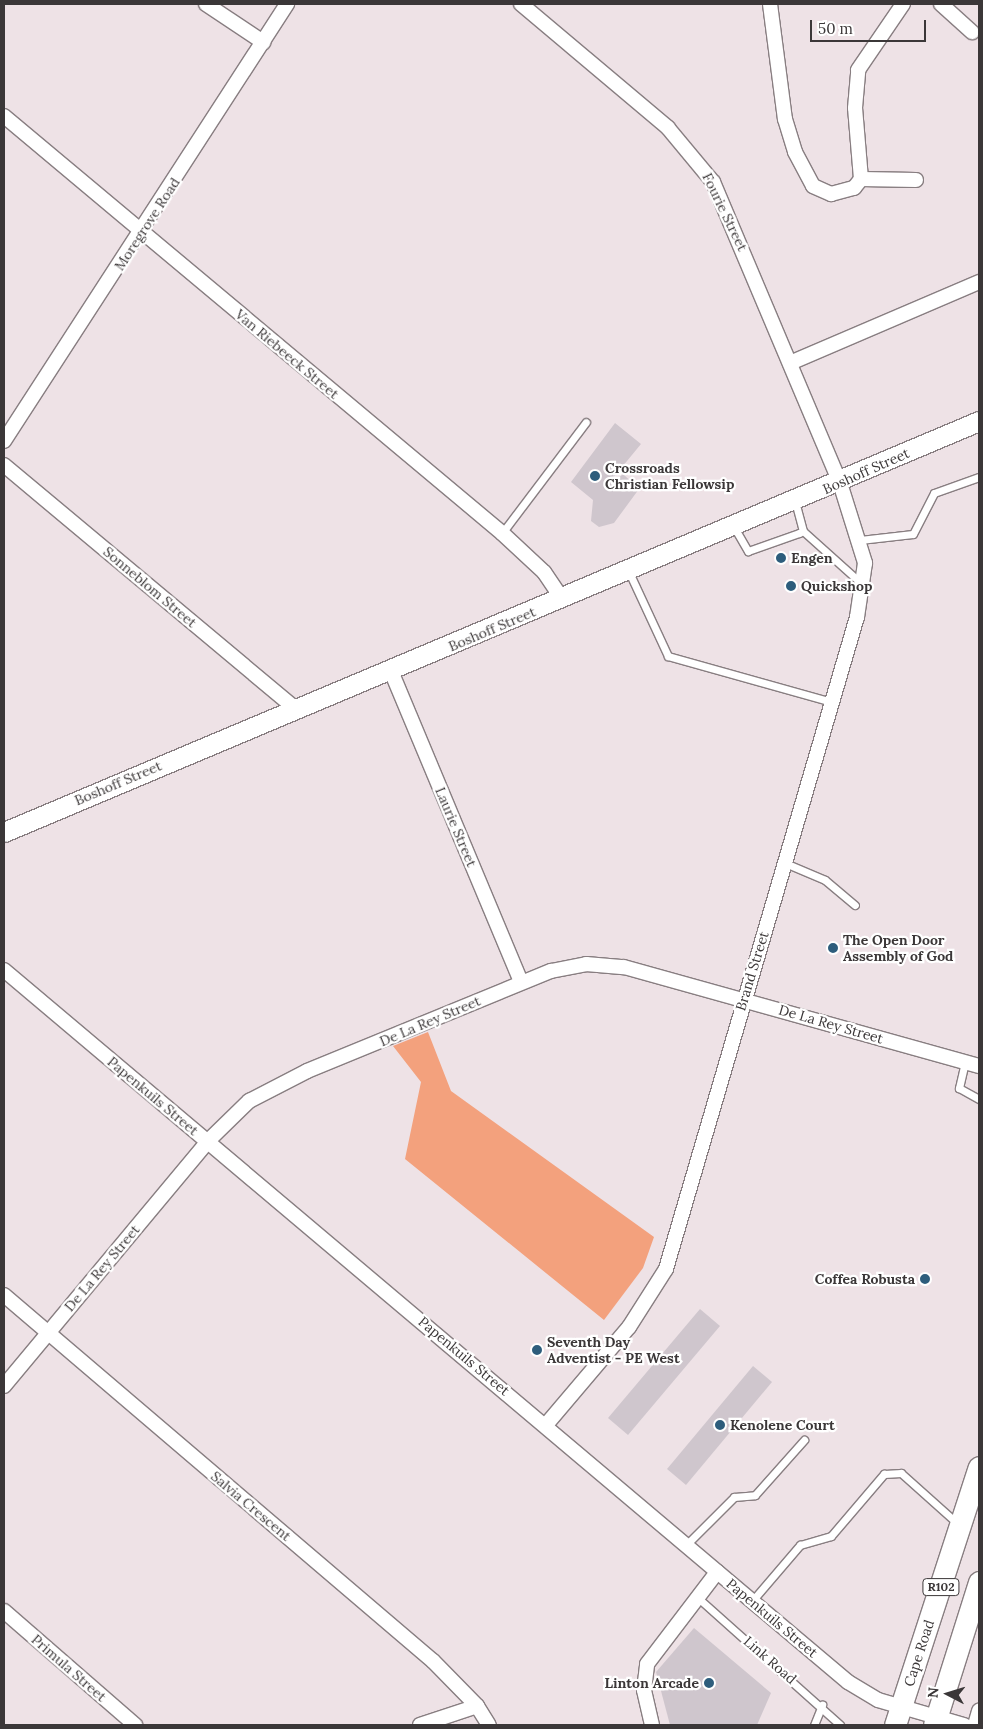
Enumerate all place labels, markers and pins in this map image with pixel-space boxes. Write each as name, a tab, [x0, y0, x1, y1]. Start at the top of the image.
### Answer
place label: Crossroads Christian Fellowsip	[605, 460, 734, 492]
marker: Crossroads Christian Fellowsip	[589, 470, 601, 482]
place label: Engen	[791, 550, 833, 566]
marker: Engen	[775, 552, 787, 564]
place label: Quickshop	[801, 578, 872, 594]
marker: Quickshop	[785, 580, 797, 592]
place label: The Open Door Assembly of God	[843, 932, 953, 964]
marker: The Open Door Assembly of God	[827, 942, 839, 954]
place label: Coffea Robusta	[815, 1271, 915, 1287]
marker: Coffea Robusta	[919, 1273, 931, 1285]
place label: Seventh Day Adventist - PE West	[547, 1334, 680, 1366]
marker: Seventh Day Adventist - PE West	[531, 1344, 543, 1356]
place label: Kenolene Court	[730, 1417, 835, 1433]
marker: Kenolene Court	[714, 1419, 726, 1431]
place label: Linton Arcade	[604, 1675, 699, 1691]
marker: Linton Arcade	[703, 1677, 715, 1689]

